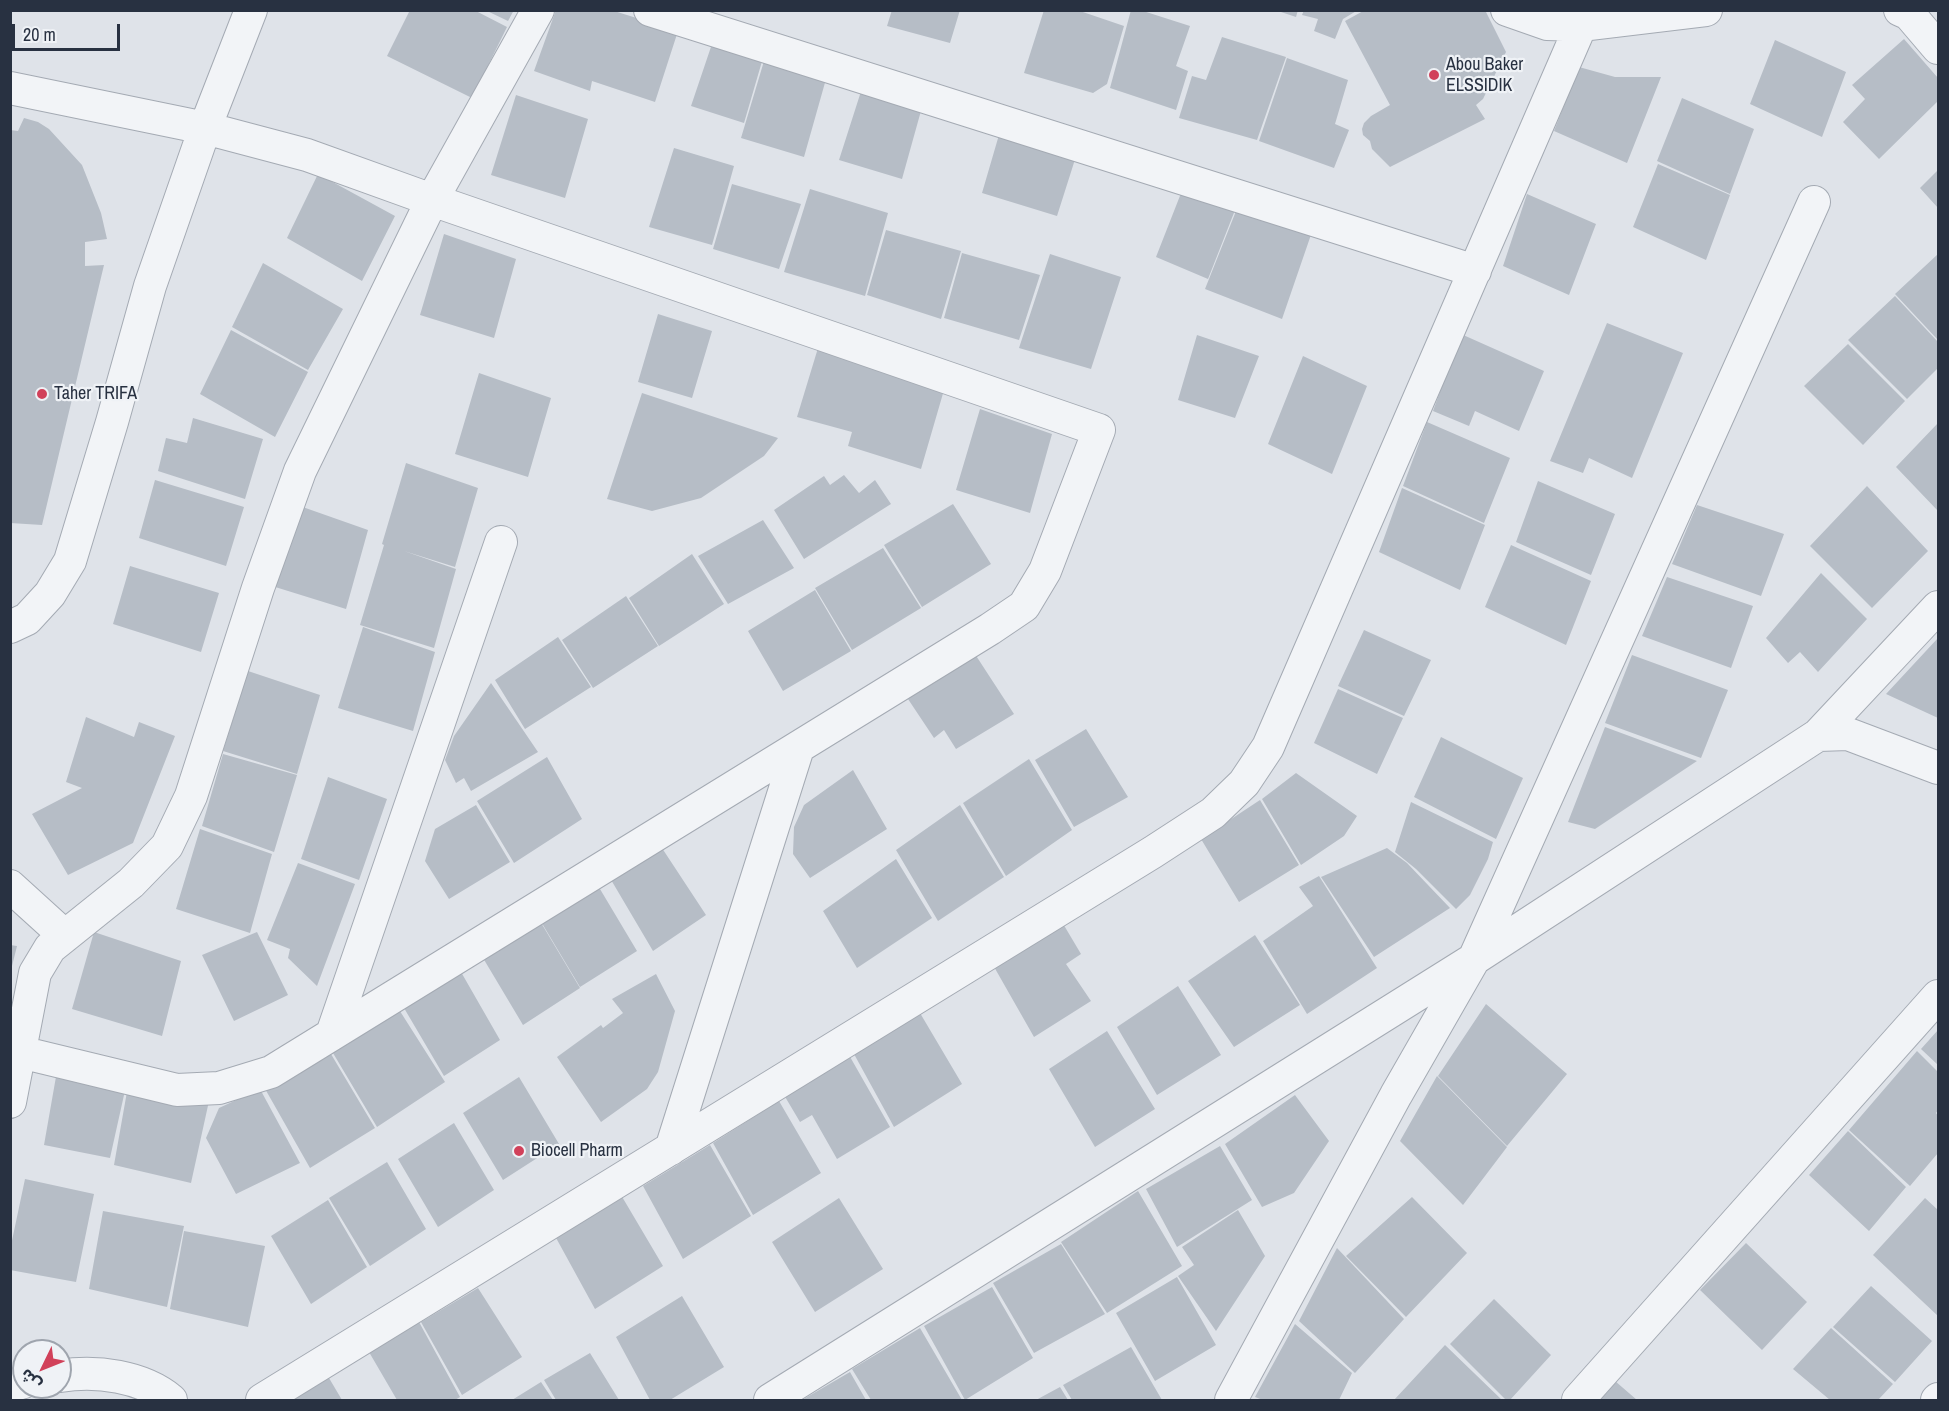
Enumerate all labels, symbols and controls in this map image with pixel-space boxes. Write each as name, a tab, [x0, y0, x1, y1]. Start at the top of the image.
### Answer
scale bar	[15, 12, 123, 50]
text: 20 m	[23, 22, 56, 47]
place label: Abou Baker ELSSIDIK	[1446, 54, 1523, 97]
marker: Abou Baker ELSSIDIK	[1427, 68, 1441, 82]
place label: Taher TRIFA	[54, 383, 137, 405]
marker: Taher TRIFA	[35, 387, 49, 401]
place label: Biocell Pharm	[531, 1140, 623, 1162]
marker: Biocell Pharm	[512, 1144, 526, 1158]
north arrow	[12, 1339, 72, 1399]
text: ش	[15, 1364, 46, 1395]

